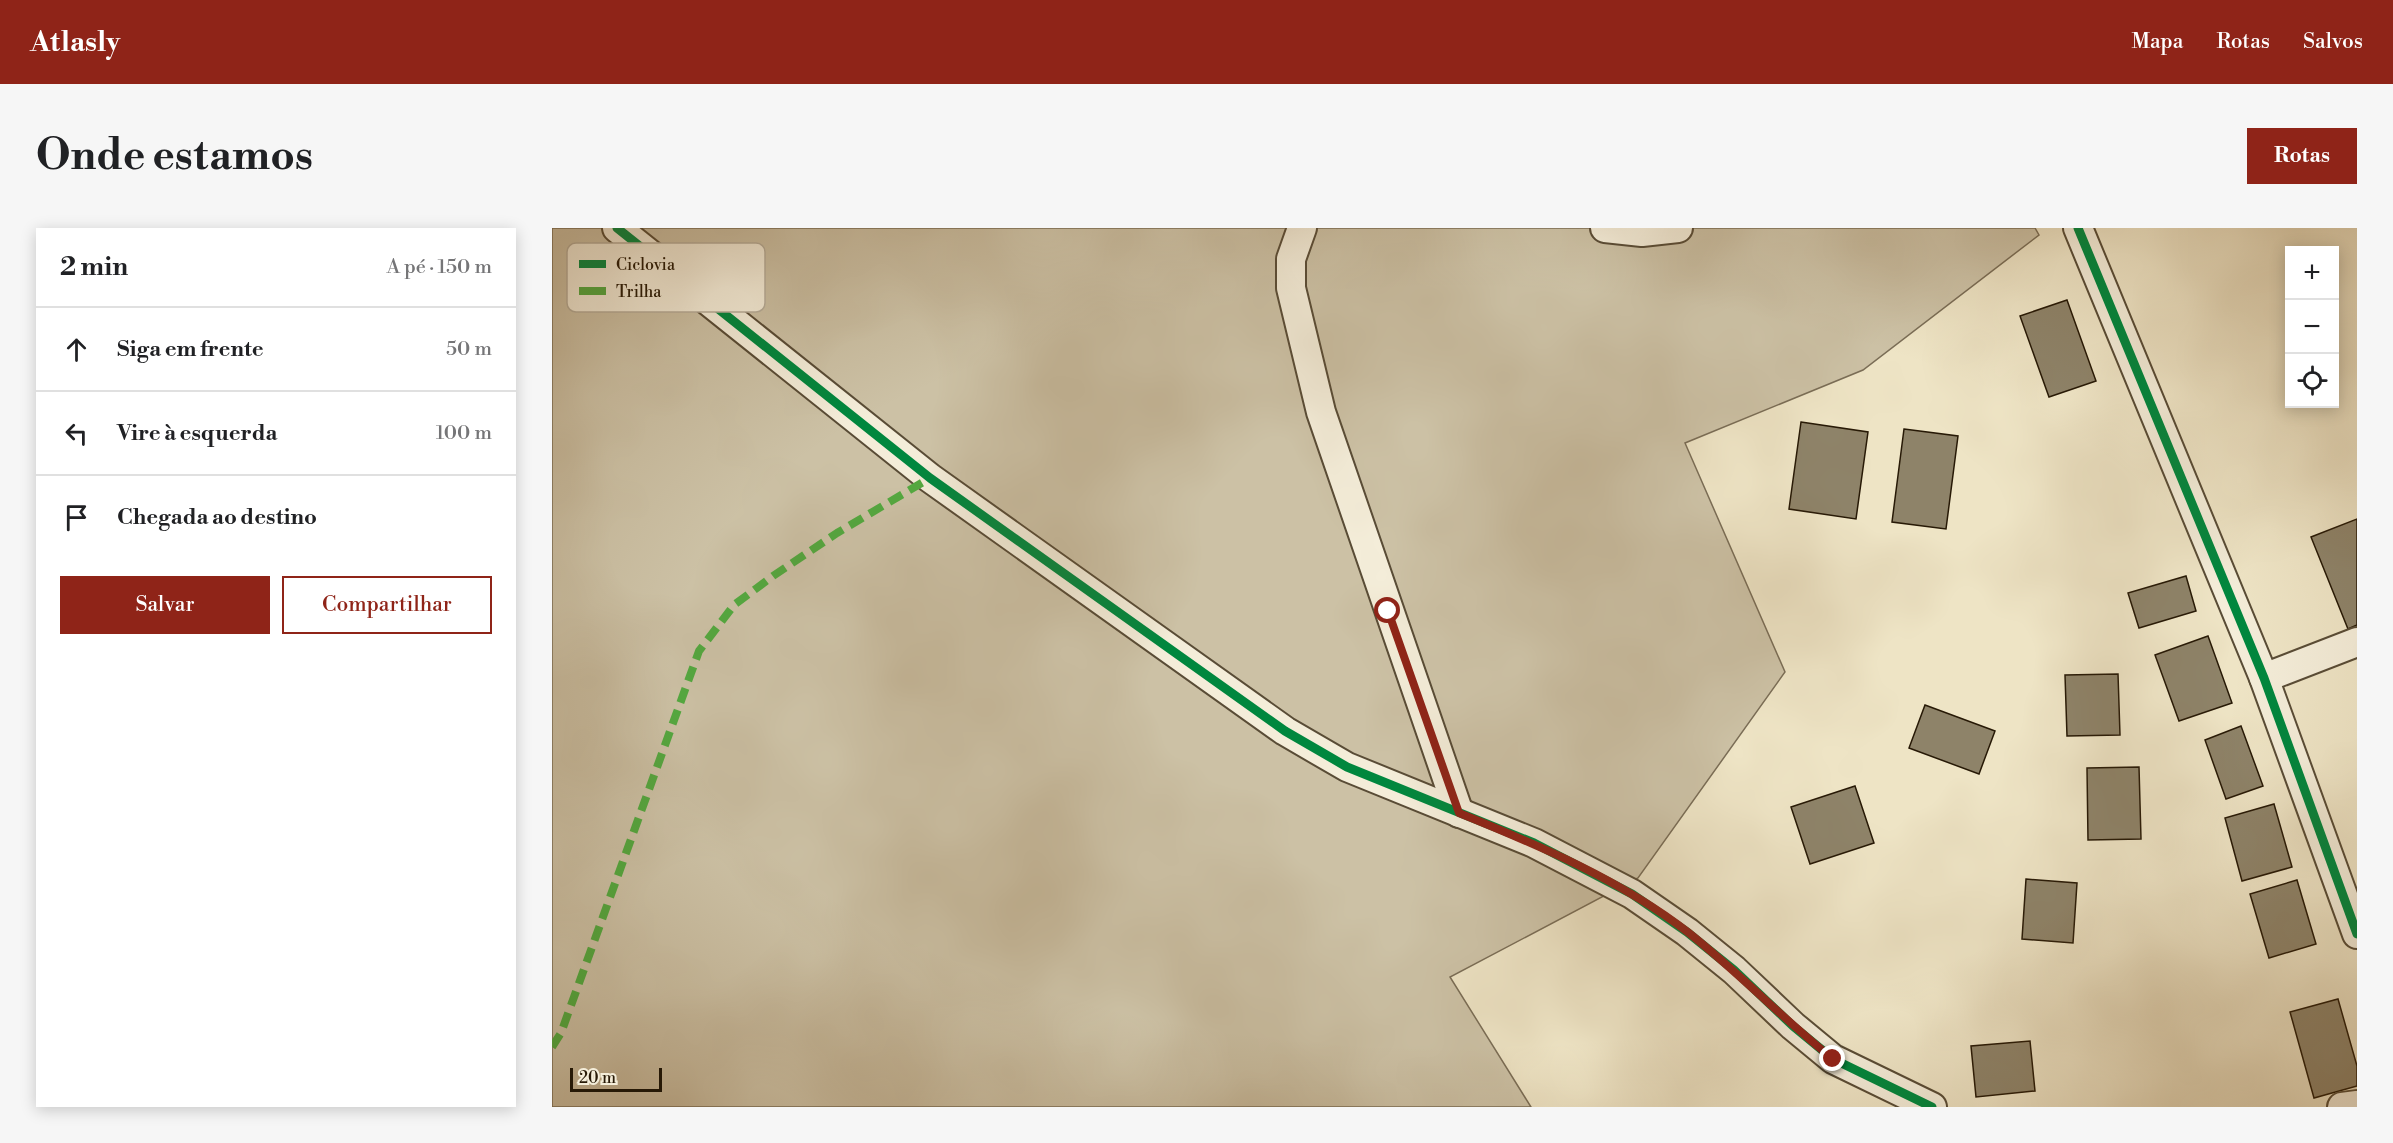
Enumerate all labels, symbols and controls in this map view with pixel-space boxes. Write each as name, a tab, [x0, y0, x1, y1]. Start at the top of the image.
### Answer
text: Atlasly	[30, 25, 120, 60]
text: Mapa	[2131, 29, 2183, 55]
text: Rotas	[2216, 29, 2270, 55]
text: Salvos	[2303, 29, 2363, 55]
button: Rotas	[2247, 128, 2357, 184]
text: Onde estamos	[36, 130, 313, 183]
legend	[567, 243, 765, 312]
map controls	[2285, 246, 2339, 408]
button: +	[2285, 246, 2339, 300]
text: 2 min	[60, 251, 128, 283]
text: A pé · 150 m	[386, 255, 492, 280]
text: Ciclovia	[616, 255, 676, 275]
text: Trilha	[616, 282, 662, 302]
button: −	[2285, 300, 2339, 354]
icon: ahead	[60, 333, 93, 366]
text: Siga em frente	[117, 336, 264, 363]
text: 50 m	[446, 337, 492, 362]
button: locate	[2285, 354, 2339, 408]
icon: left	[60, 417, 93, 450]
text: Vire à esquerda	[117, 420, 277, 447]
text: 100 m	[436, 421, 492, 446]
icon: arrive	[60, 501, 93, 534]
text: Chegada ao destino	[117, 504, 317, 531]
button: Salvar	[60, 576, 270, 634]
button: Compartilhar	[282, 576, 492, 634]
route start	[1374, 597, 1400, 623]
route end	[1819, 1045, 1845, 1071]
scale bar	[570, 1065, 662, 1092]
text: 20 m	[579, 1068, 616, 1088]

